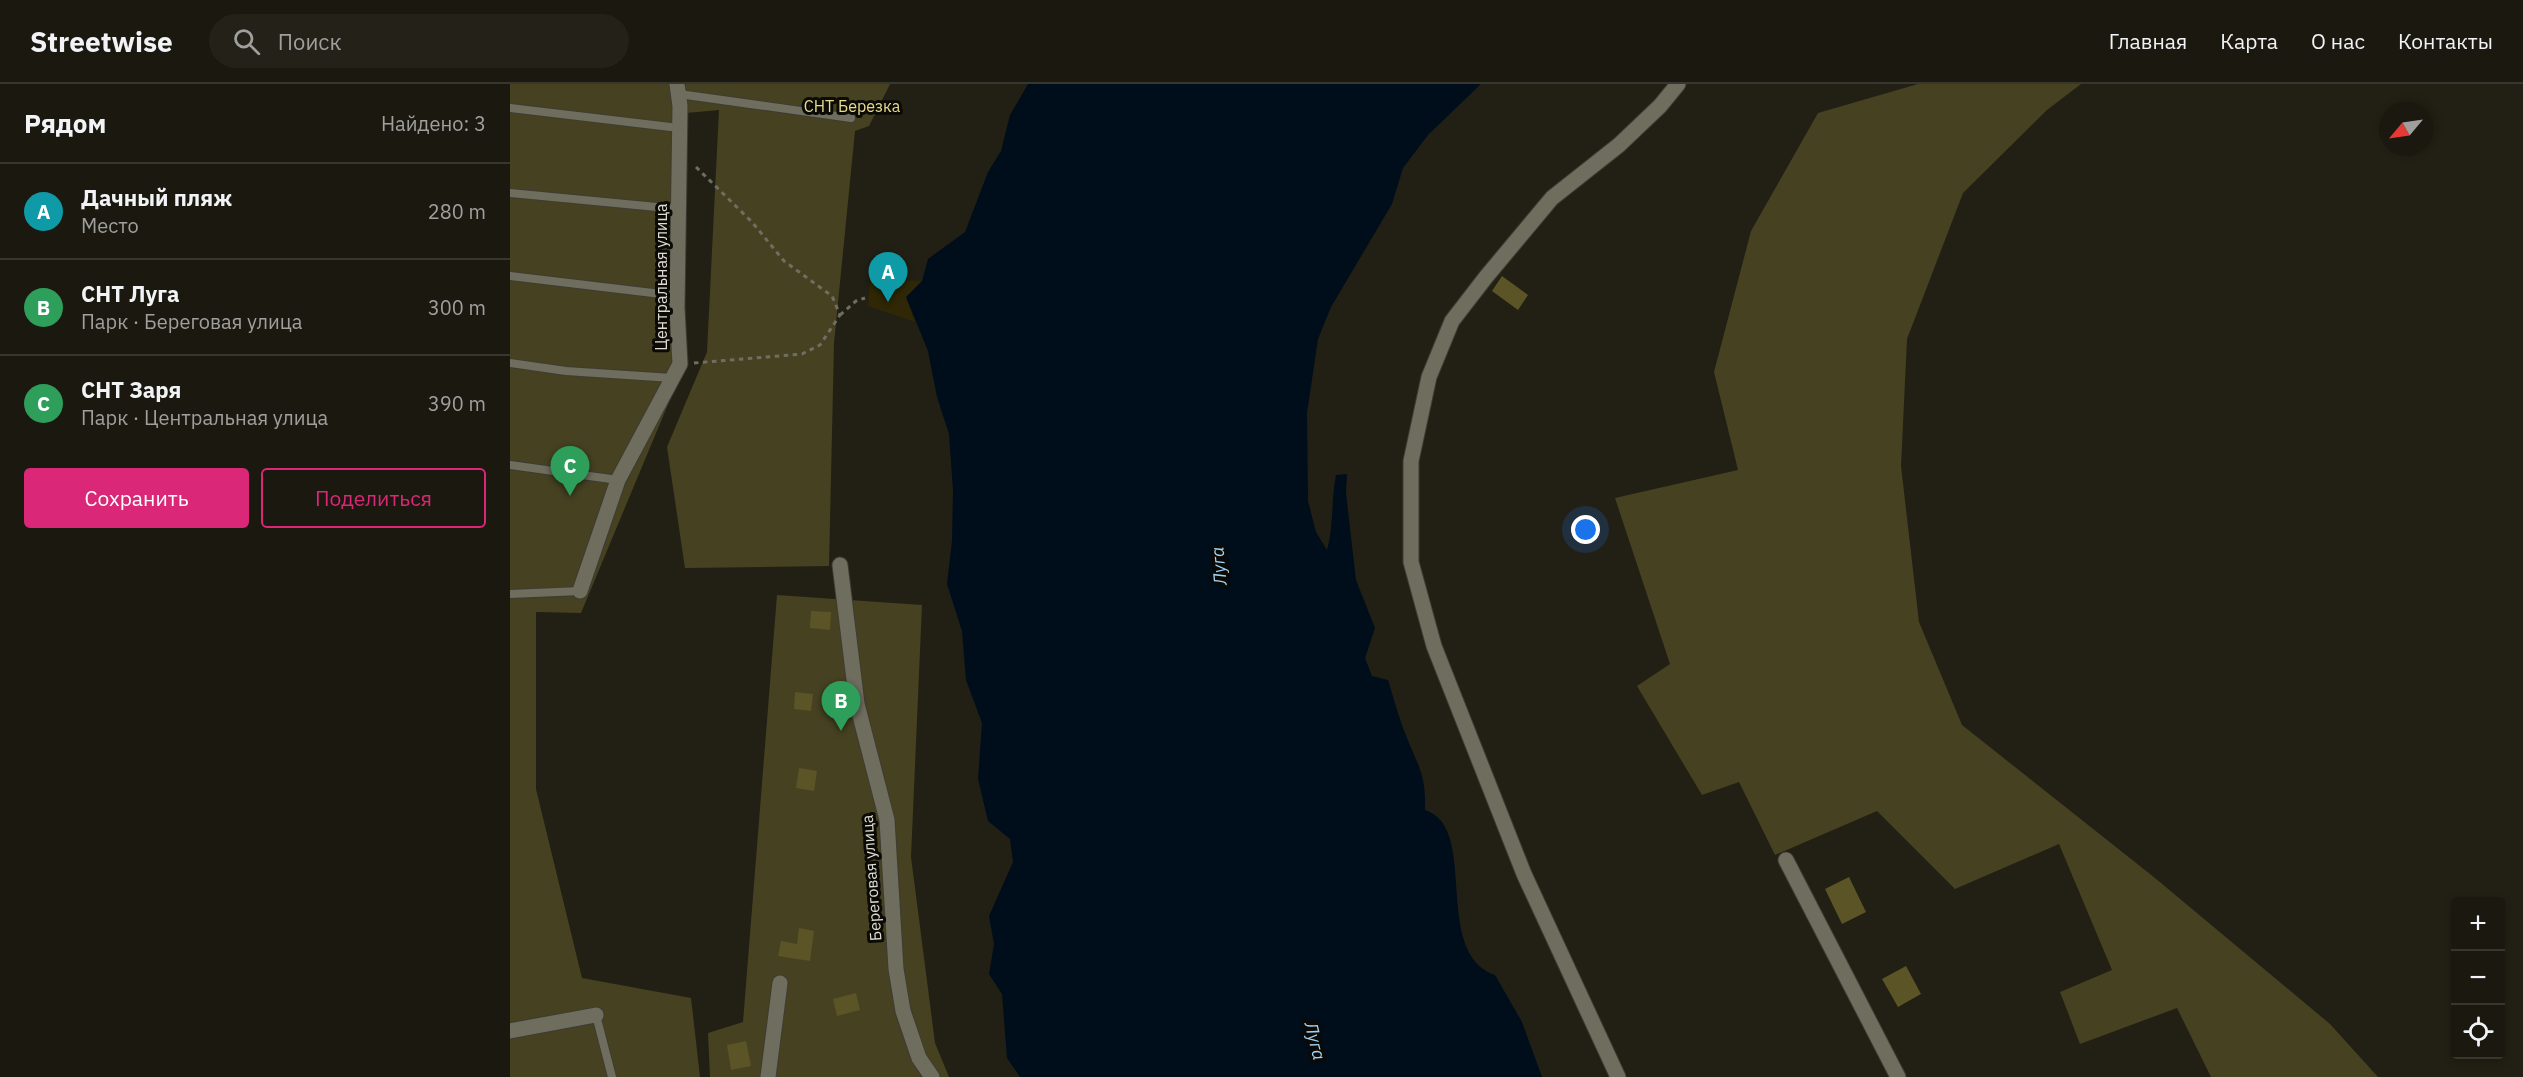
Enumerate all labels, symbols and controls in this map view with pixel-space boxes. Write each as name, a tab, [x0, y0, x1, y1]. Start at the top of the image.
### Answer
search box	[209, 14, 629, 68]
text: Streetwise	[30, 23, 173, 60]
icon: search	[230, 25, 263, 58]
text: Поиск	[278, 27, 342, 56]
text: Главная	[2109, 27, 2187, 55]
text: Карта	[2220, 27, 2278, 55]
text: О нас	[2311, 27, 2365, 55]
text: Контакты	[2398, 27, 2493, 55]
park label: СНТ Березка	[804, 96, 901, 116]
north arrow	[2379, 102, 2433, 156]
text: Рядом	[24, 106, 106, 140]
text: Найдено: 3	[381, 110, 486, 137]
text: Дачный пляж	[81, 183, 232, 212]
text: A	[37, 198, 50, 225]
text: 280 m	[428, 198, 486, 225]
street label: Центральная улица	[651, 203, 671, 351]
text: Место	[81, 212, 139, 239]
pin: A	[868, 252, 908, 302]
text: СНТ Луга	[81, 279, 179, 308]
text: B	[37, 294, 50, 321]
text: 300 m	[428, 294, 486, 321]
text: Парк · Береговая улица	[81, 308, 302, 335]
text: СНТ Заря	[81, 375, 181, 404]
text: C	[37, 390, 50, 417]
text: 390 m	[428, 390, 486, 417]
text: Парк · Центральная улица	[81, 404, 328, 431]
pin: C	[550, 446, 590, 496]
button: Сохранить	[24, 468, 249, 528]
button: Поделиться	[261, 468, 486, 528]
your location	[1571, 515, 1600, 544]
water label: Луга	[1205, 546, 1232, 587]
pin: B	[822, 682, 860, 731]
street label: Береговая улица	[857, 814, 885, 942]
map controls	[2451, 897, 2505, 1059]
button: +	[2451, 897, 2505, 951]
button: −	[2451, 951, 2505, 1005]
button: locate	[2451, 1005, 2505, 1059]
water label: Луга	[1299, 1019, 1331, 1062]

